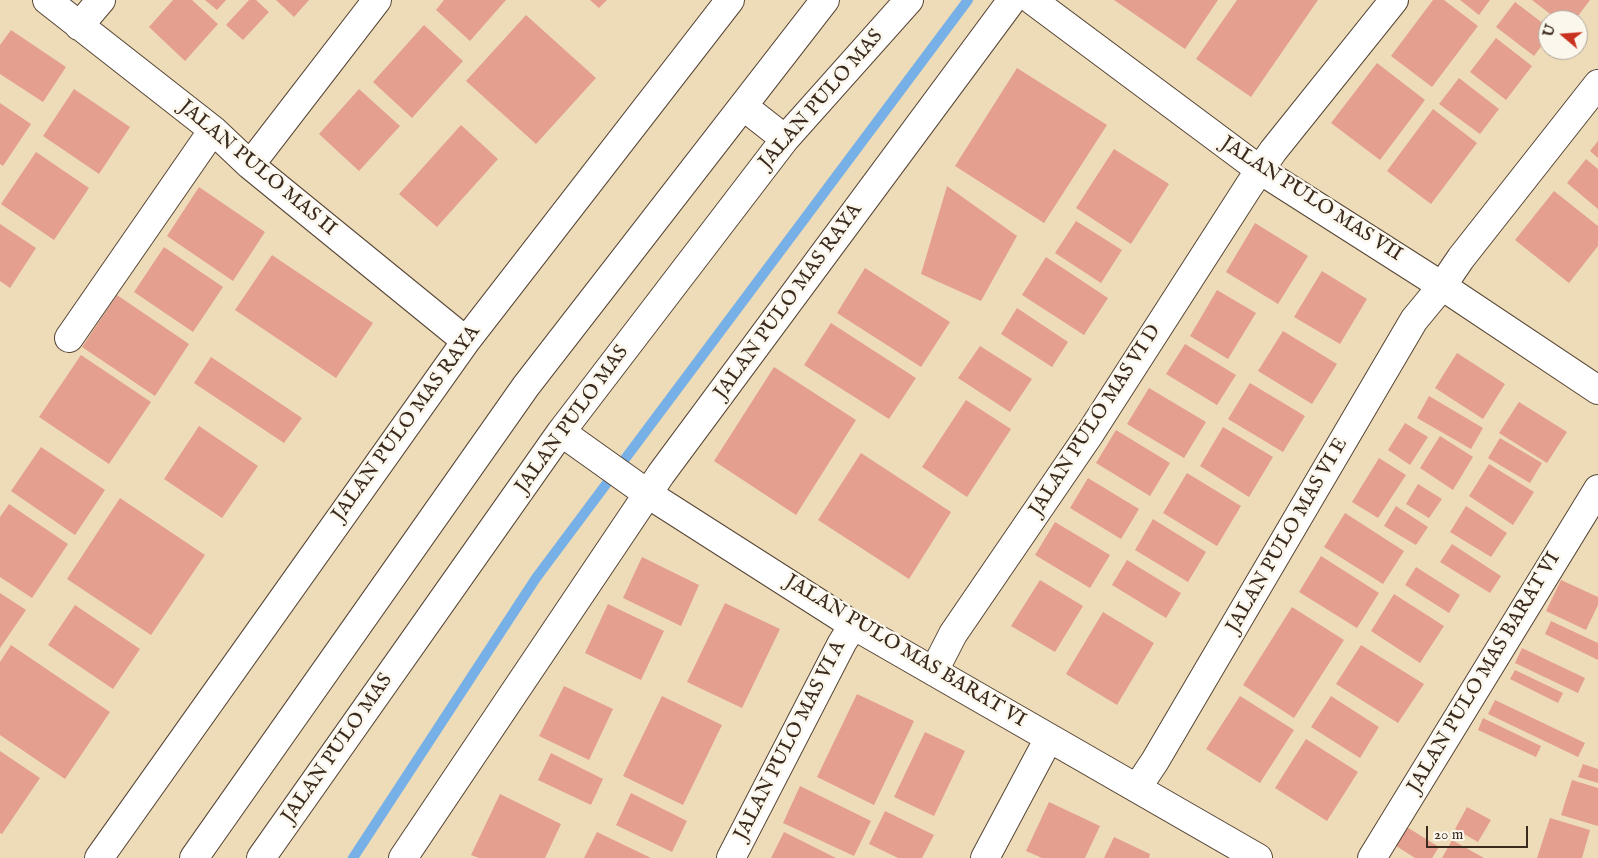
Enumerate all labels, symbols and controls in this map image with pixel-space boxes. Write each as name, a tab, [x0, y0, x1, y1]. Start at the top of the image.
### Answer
north arrow	[1538, 10, 1588, 60]
text: U	[1539, 22, 1560, 39]
street label: JALAN PULO MAS	[755, 25, 889, 175]
street label: JALAN PULO MAS II	[173, 96, 341, 242]
street label: JALAN PULO MAS VII	[1216, 132, 1406, 268]
street label: JALAN PULO MAS RAYA	[710, 199, 868, 405]
street label: JALAN PULO MAS RAYA	[328, 321, 486, 527]
street label: JALAN PULO MAS VI D	[1025, 321, 1167, 521]
street label: JALAN PULO MAS	[511, 341, 635, 499]
street label: JALAN PULO MAS VI E	[1222, 434, 1354, 638]
street label: JALAN PULO MAS BARAT VI	[1403, 548, 1567, 798]
street label: JALAN PULO MAS BARAT VI	[780, 570, 1030, 734]
street label: JALAN PULO MAS VI A	[730, 637, 852, 845]
street label: JALAN PULO MAS	[277, 670, 399, 828]
scale bar	[1428, 816, 1530, 848]
text: 20 m	[1434, 825, 1463, 844]

